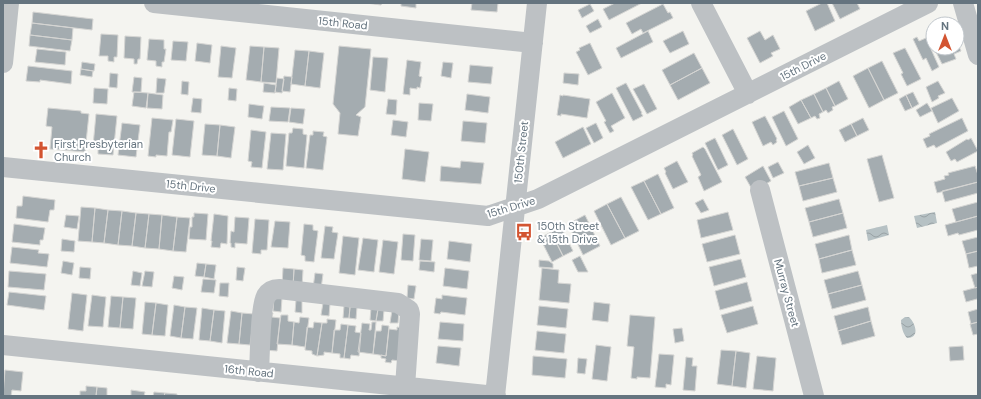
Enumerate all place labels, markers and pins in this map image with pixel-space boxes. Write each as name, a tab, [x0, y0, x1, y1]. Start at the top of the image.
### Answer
place label: First Presbyterian Church	[54, 137, 143, 164]
church icon: First Presbyterian Church	[31, 140, 51, 160]
place label: 150th Street & 15th Drive	[537, 219, 599, 246]
bus stop icon: 150th Street & 15th Drive	[514, 222, 534, 242]

